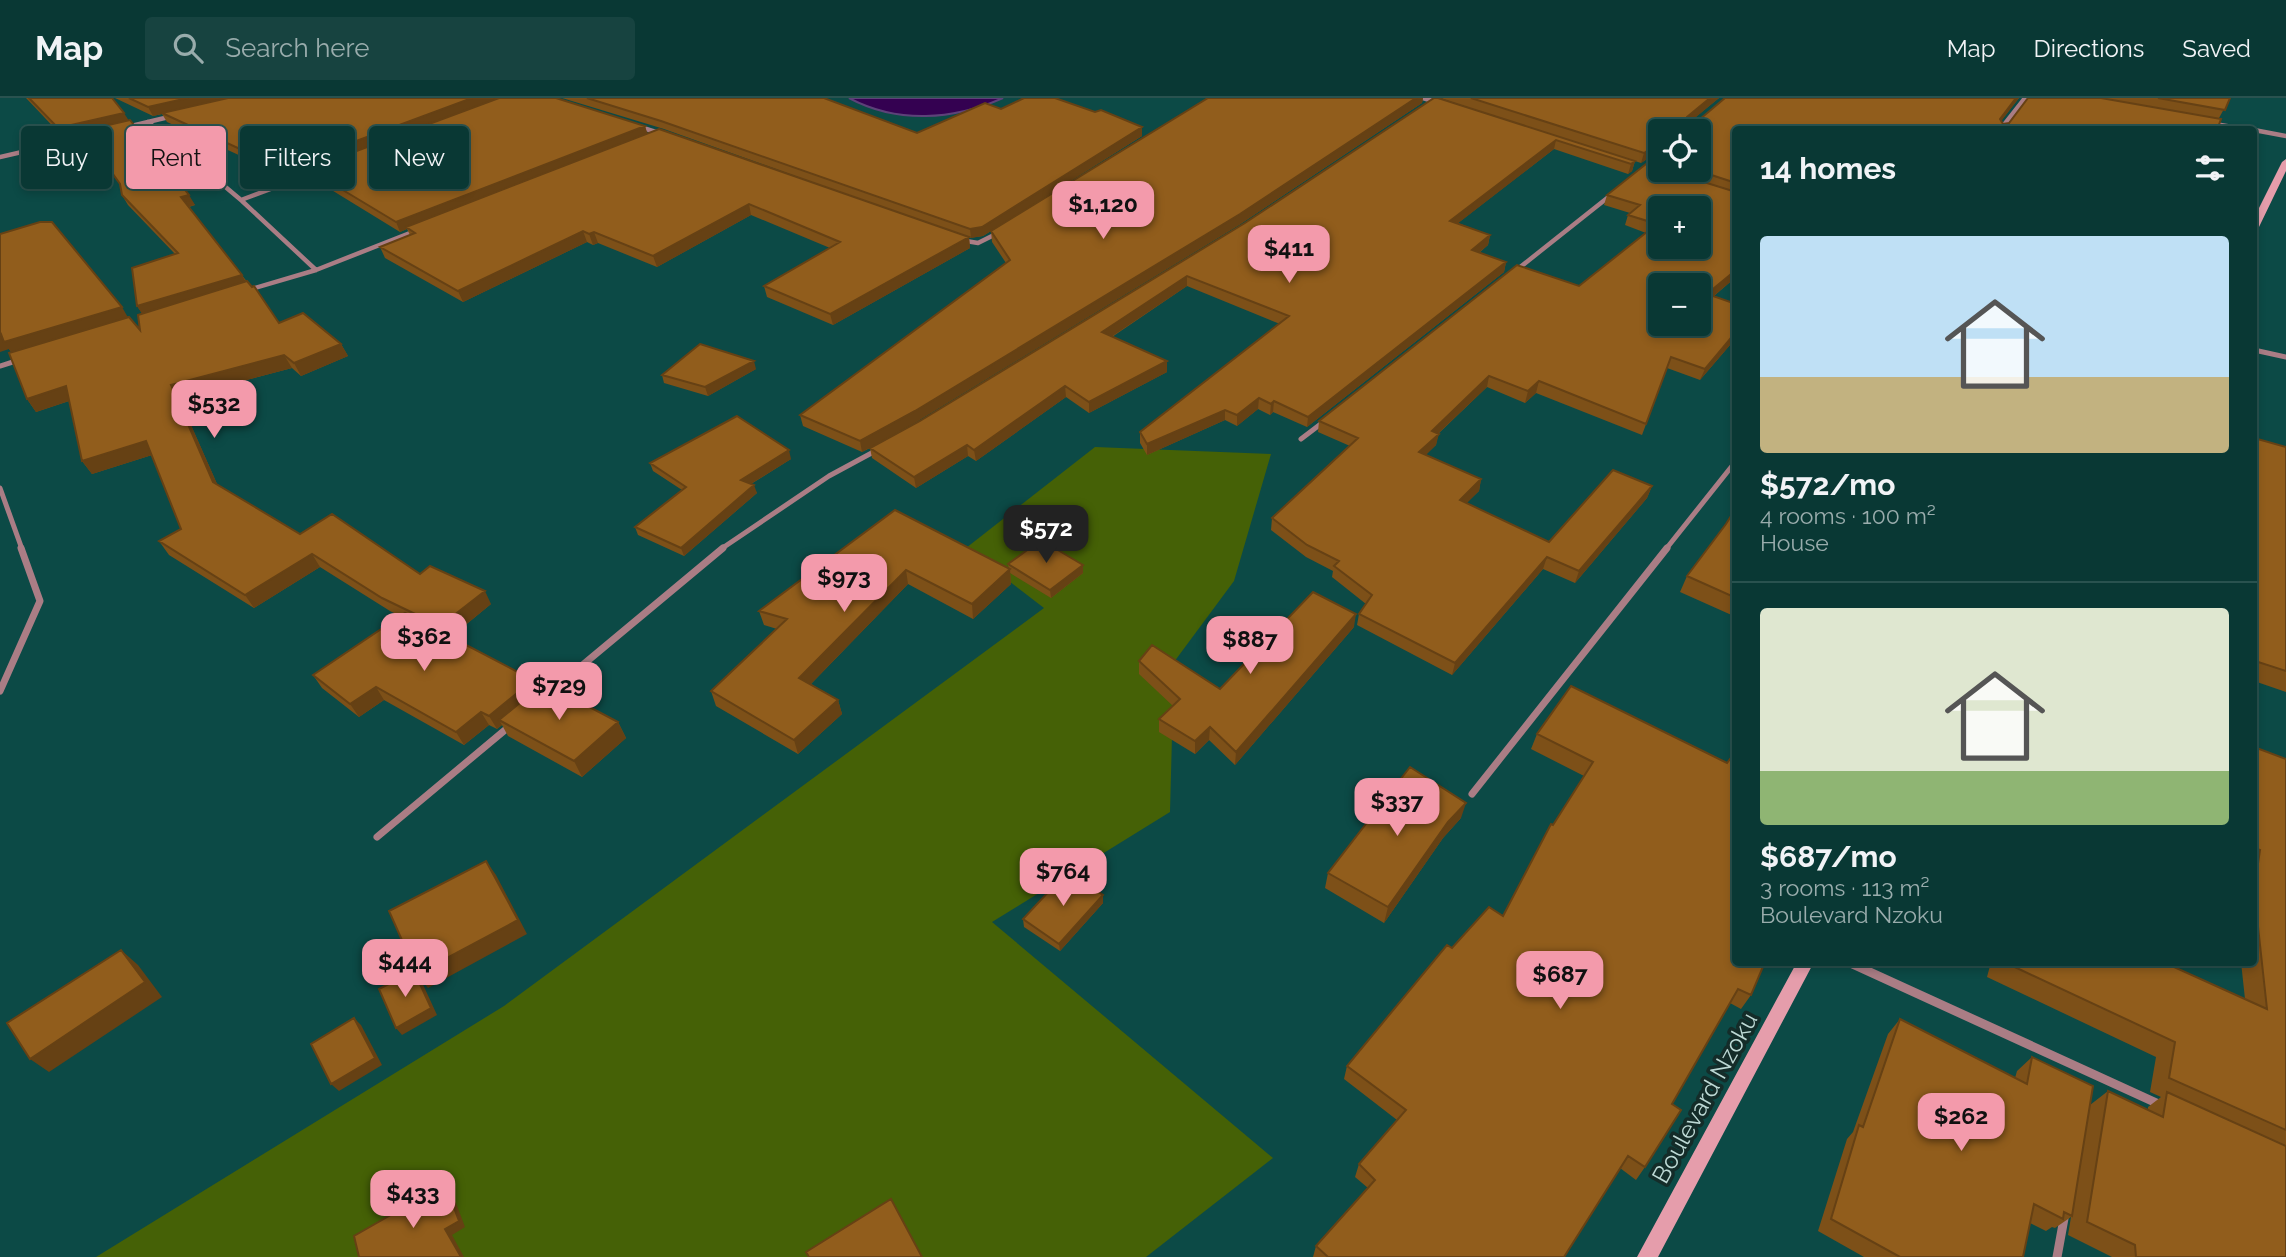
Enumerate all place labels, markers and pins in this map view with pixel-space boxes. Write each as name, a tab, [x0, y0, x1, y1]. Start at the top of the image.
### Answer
pin: $1,120	[1046, 181, 1160, 241]
pin: $411	[1248, 226, 1330, 285]
pin: $532	[173, 380, 255, 440]
pin: $572	[1005, 505, 1087, 565]
pin: $973	[803, 554, 885, 614]
pin: $362	[383, 614, 465, 673]
pin: $887	[1209, 616, 1291, 676]
pin: $729	[518, 662, 600, 722]
pin: $337	[1356, 778, 1438, 838]
pin: $764	[1022, 848, 1104, 908]
pin: $444	[364, 940, 446, 999]
pin: $687	[1519, 951, 1601, 1011]
pin: $262	[1920, 1094, 2002, 1153]
pin: $433	[372, 1170, 454, 1230]

